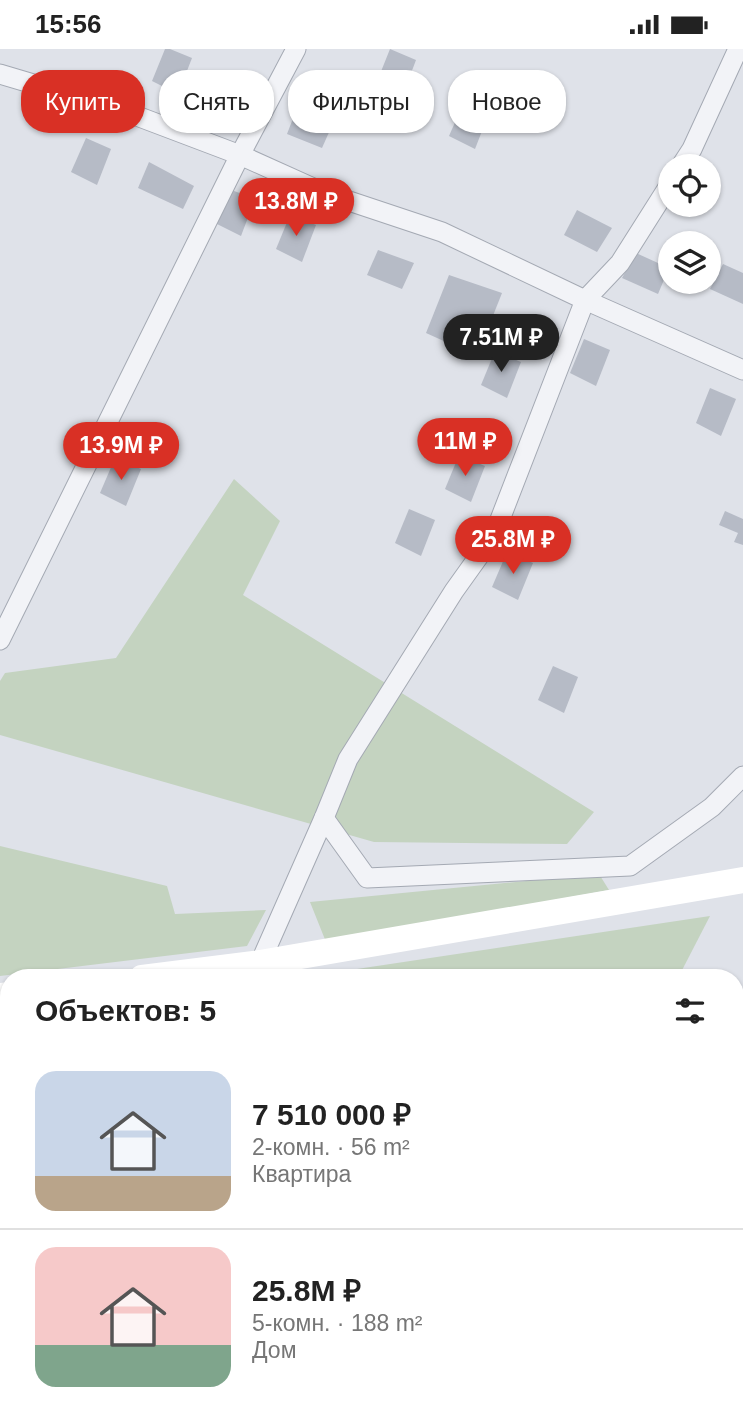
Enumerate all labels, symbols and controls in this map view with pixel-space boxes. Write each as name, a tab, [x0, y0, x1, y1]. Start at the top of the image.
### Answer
text: 15:56	[35, 9, 102, 39]
chip: Купить	[21, 70, 145, 133]
chip: Снять	[159, 70, 274, 133]
chip: Фильтры	[288, 70, 434, 133]
chip: Новое	[448, 70, 566, 133]
map controls	[658, 154, 721, 294]
button: locate	[658, 154, 721, 217]
pin: 13.8M ₽	[231, 179, 361, 238]
text: 13.8M ₽	[254, 188, 338, 214]
button: layers	[658, 231, 721, 294]
pin: 7.51M ₽	[436, 315, 566, 374]
text: 7.51M ₽	[459, 324, 543, 350]
pin: 11M ₽	[416, 419, 514, 478]
pin: 13.9M ₽	[56, 423, 186, 482]
text: 11M ₽	[433, 428, 497, 454]
text: 13.9M ₽	[79, 432, 163, 458]
pin: 25.8M ₽	[448, 517, 578, 576]
text: 25.8M ₽	[471, 526, 555, 552]
icon: filters	[671, 992, 709, 1030]
text: Объектов: 5	[35, 994, 216, 1027]
text: 7 510 000 ₽	[252, 1098, 411, 1131]
icon: home	[91, 1099, 175, 1183]
text: 2-комн. · 56 m²	[252, 1134, 410, 1160]
text: Квартира	[252, 1161, 351, 1187]
text: 25.8M ₽	[252, 1274, 361, 1307]
icon: home	[91, 1275, 175, 1359]
text: 5-комн. · 188 m²	[252, 1310, 423, 1336]
text: Дом	[252, 1337, 296, 1363]

